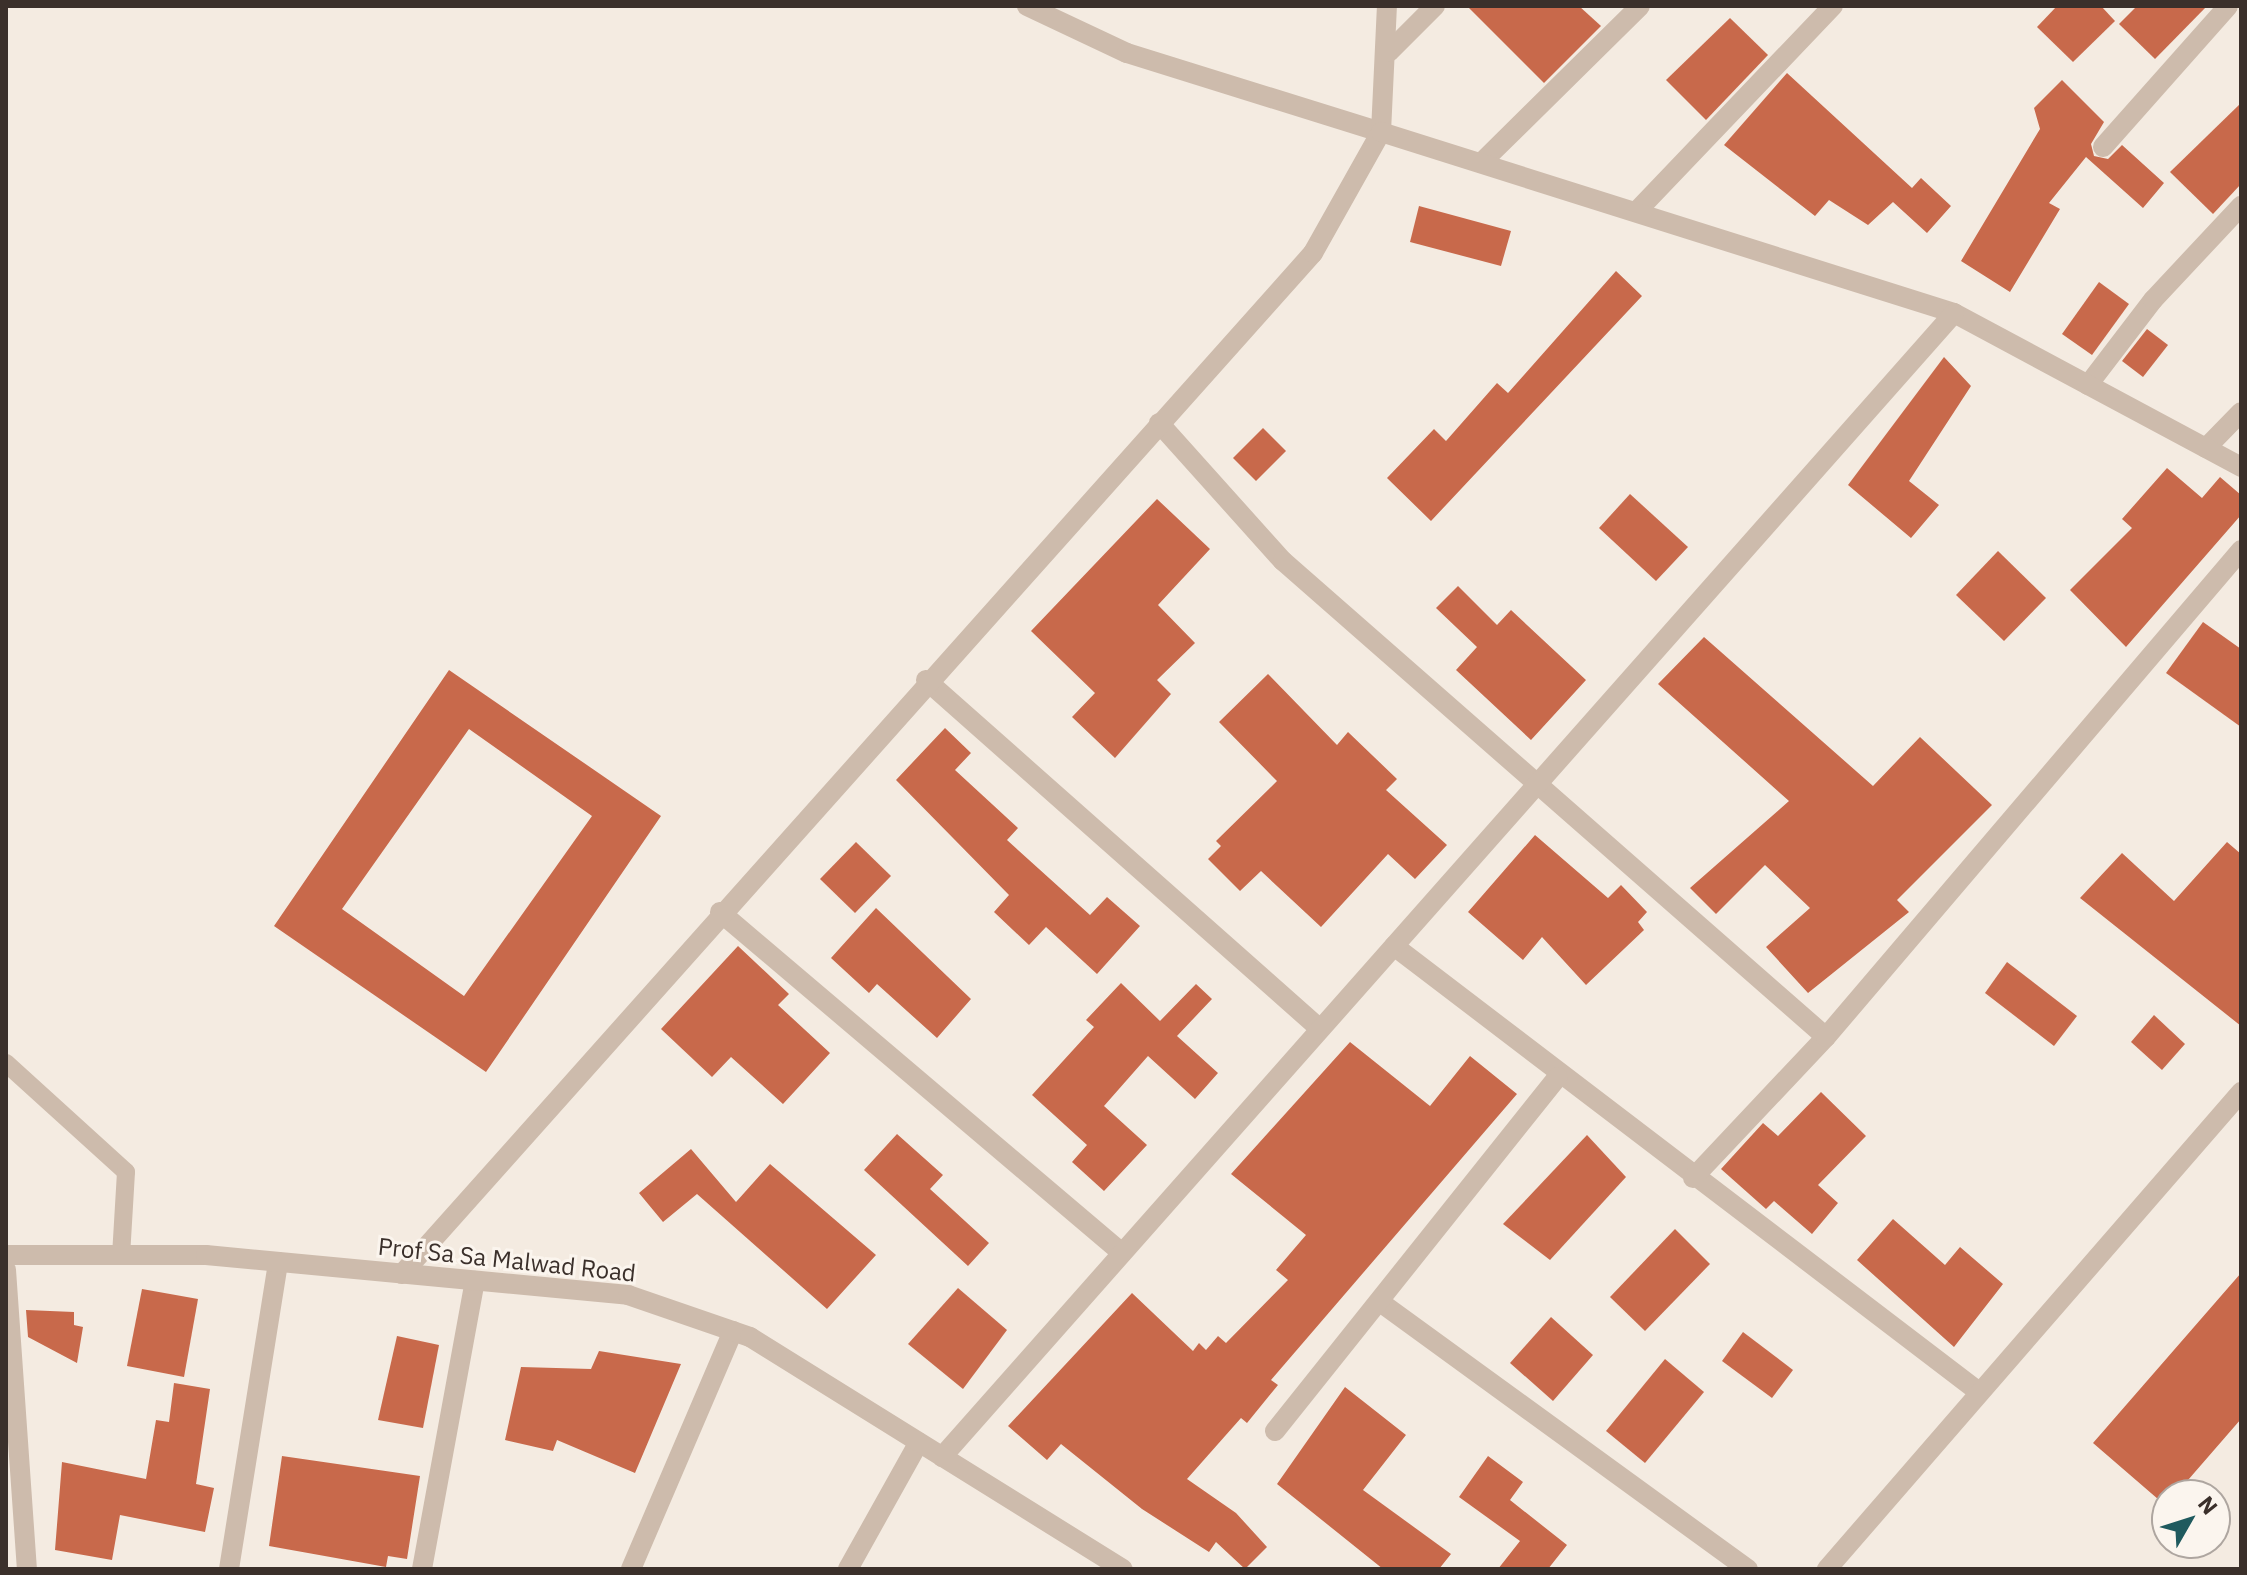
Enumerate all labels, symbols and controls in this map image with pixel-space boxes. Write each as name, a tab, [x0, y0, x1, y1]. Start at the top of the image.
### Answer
street label: Prof Sa Sa Malwad Road	[377, 1232, 637, 1288]
north arrow	[2151, 1479, 2231, 1559]
text: N	[2192, 1490, 2225, 1520]

